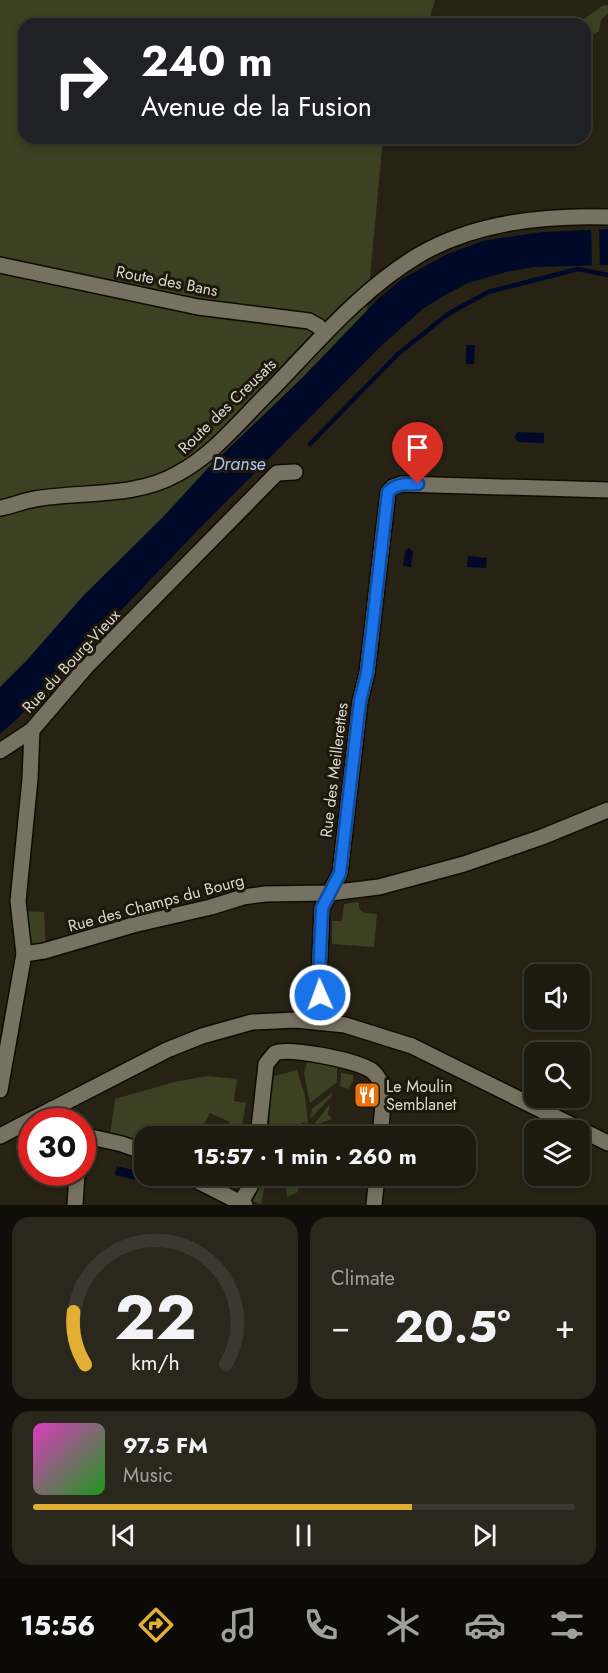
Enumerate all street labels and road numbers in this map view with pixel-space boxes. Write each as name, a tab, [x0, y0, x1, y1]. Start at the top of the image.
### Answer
street label: Route des Bans	[114, 260, 220, 302]
street label: Route des Creusats	[173, 353, 281, 459]
street label: Rue du Bourg-Vieux	[17, 604, 125, 718]
street label: Rue des Meillerettes	[314, 701, 354, 839]
street label: Rue des Champs du Bourg	[65, 868, 247, 938]

